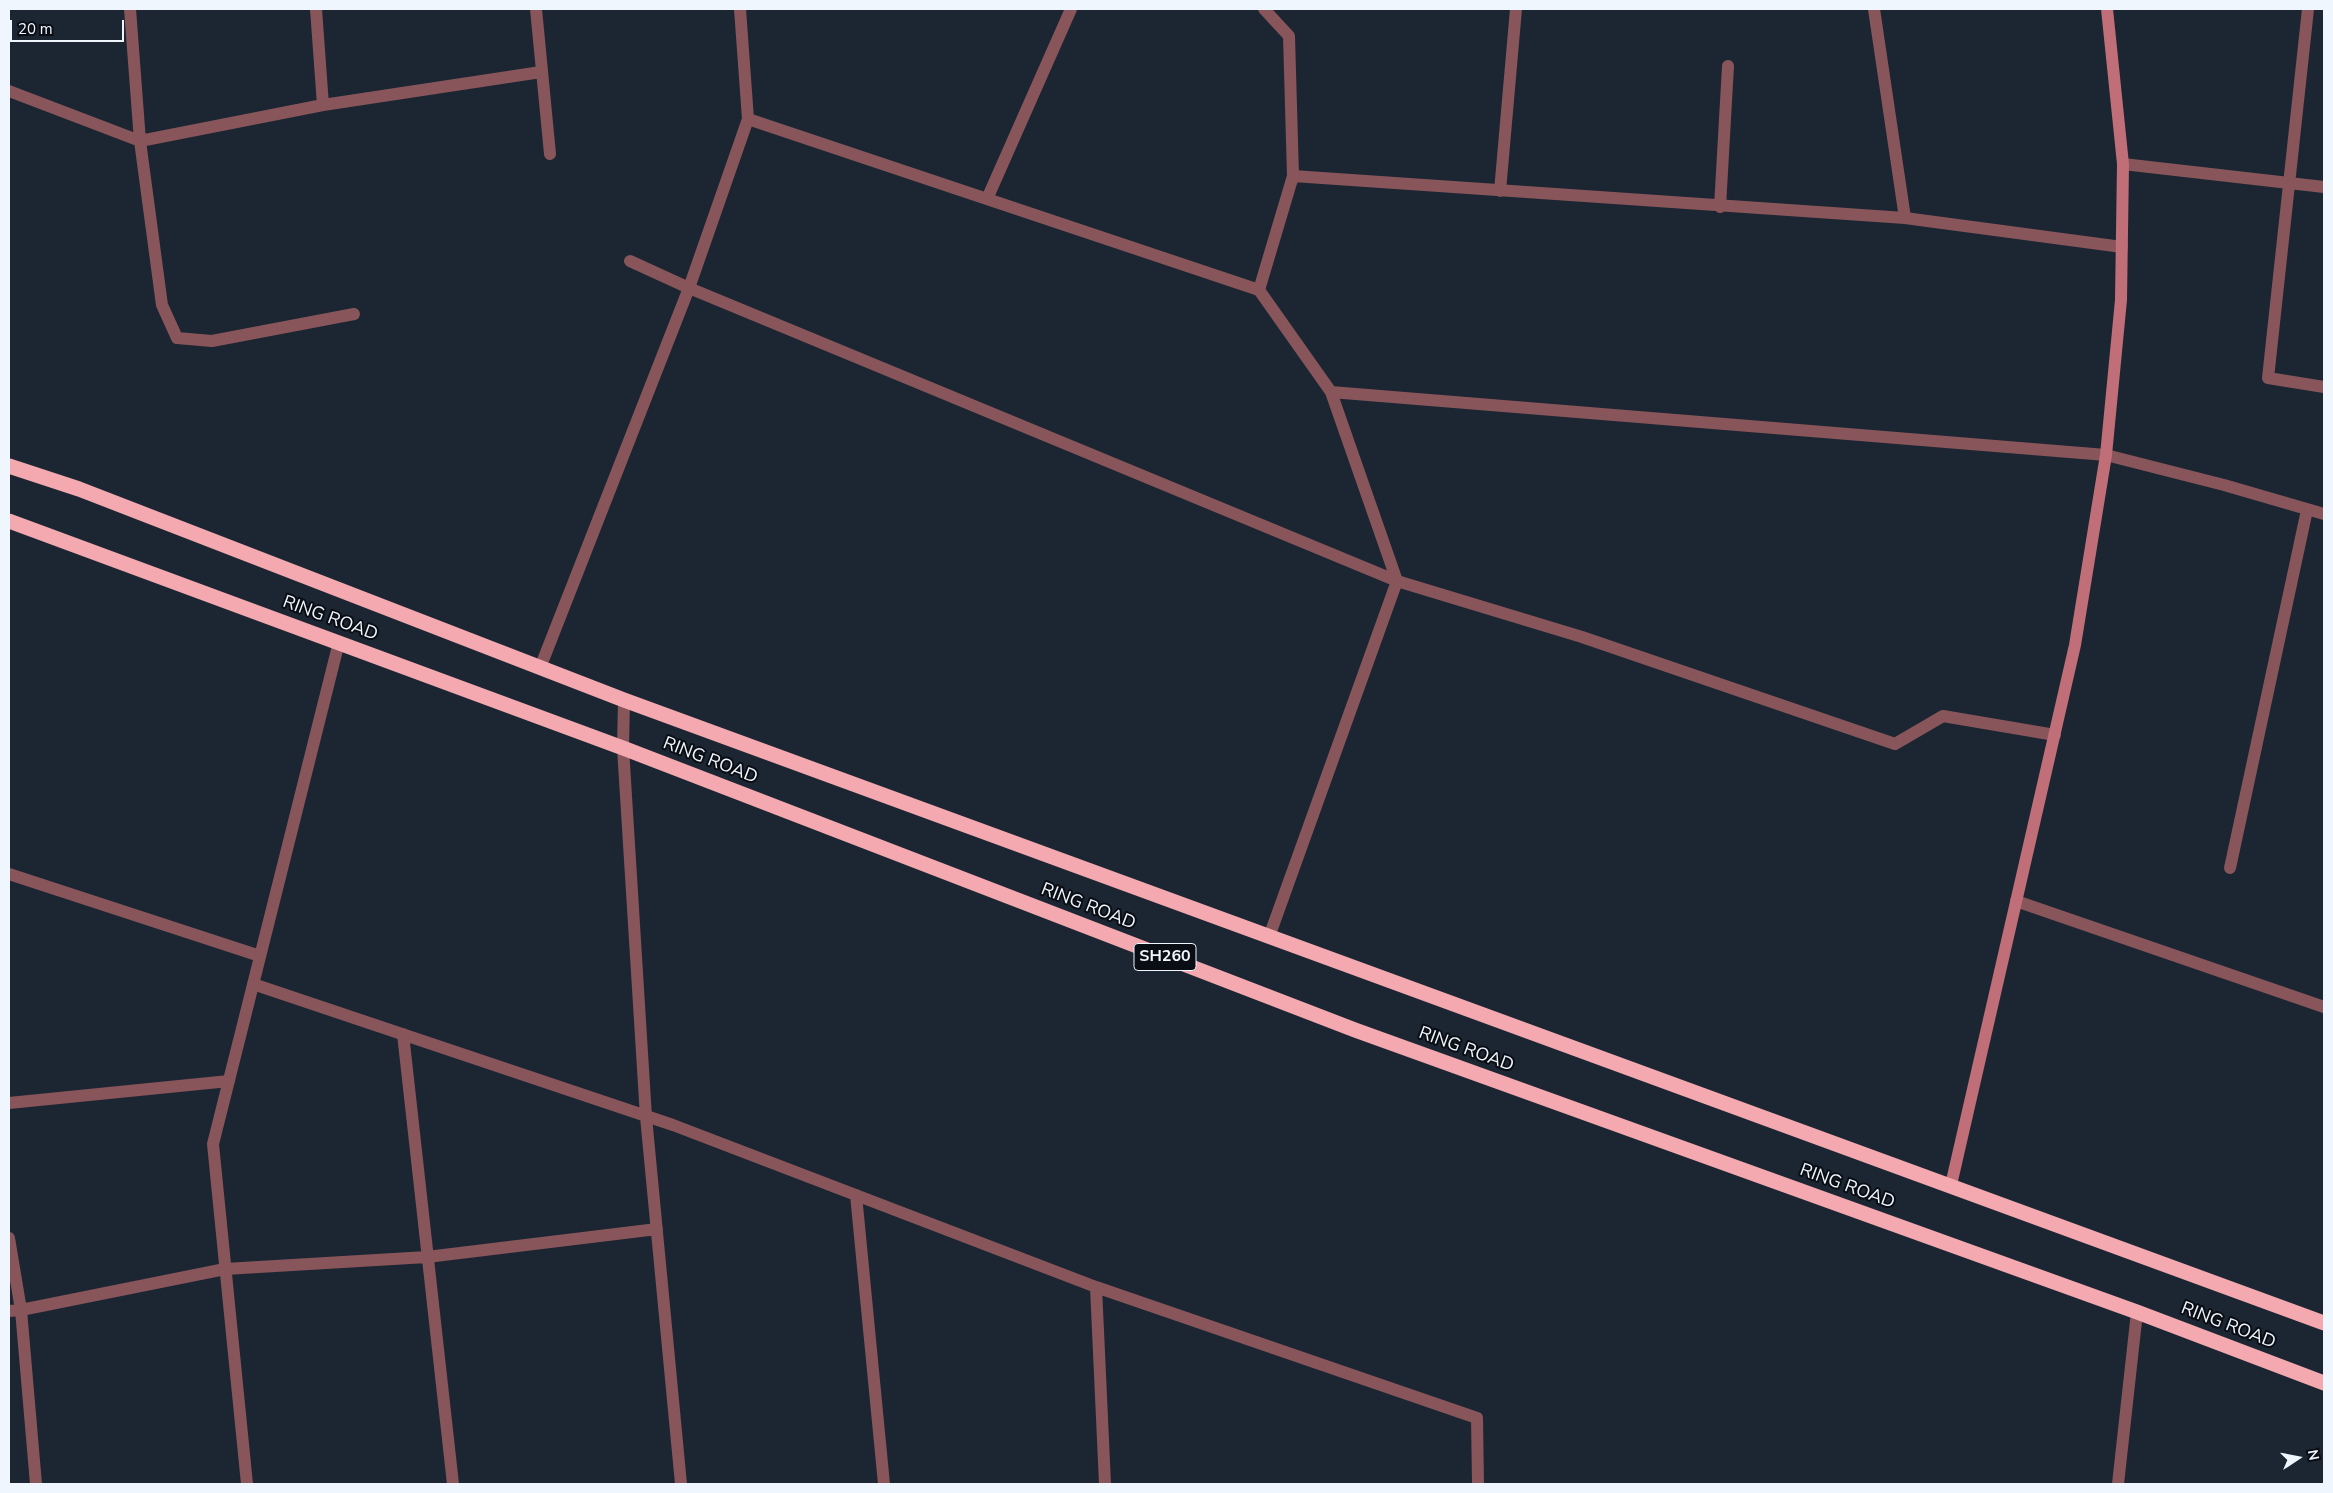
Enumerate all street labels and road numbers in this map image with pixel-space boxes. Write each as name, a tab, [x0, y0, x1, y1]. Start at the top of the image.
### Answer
street label: RING ROAD	[279, 592, 381, 646]
street label: RING ROAD	[660, 733, 760, 789]
street label: RING ROAD	[1038, 879, 1138, 935]
road number: SH260	[1134, 944, 1196, 970]
street label: RING ROAD	[1415, 1023, 1517, 1077]
street label: RING ROAD	[1796, 1160, 1898, 1214]
street label: RING ROAD	[2178, 1298, 2278, 1354]

